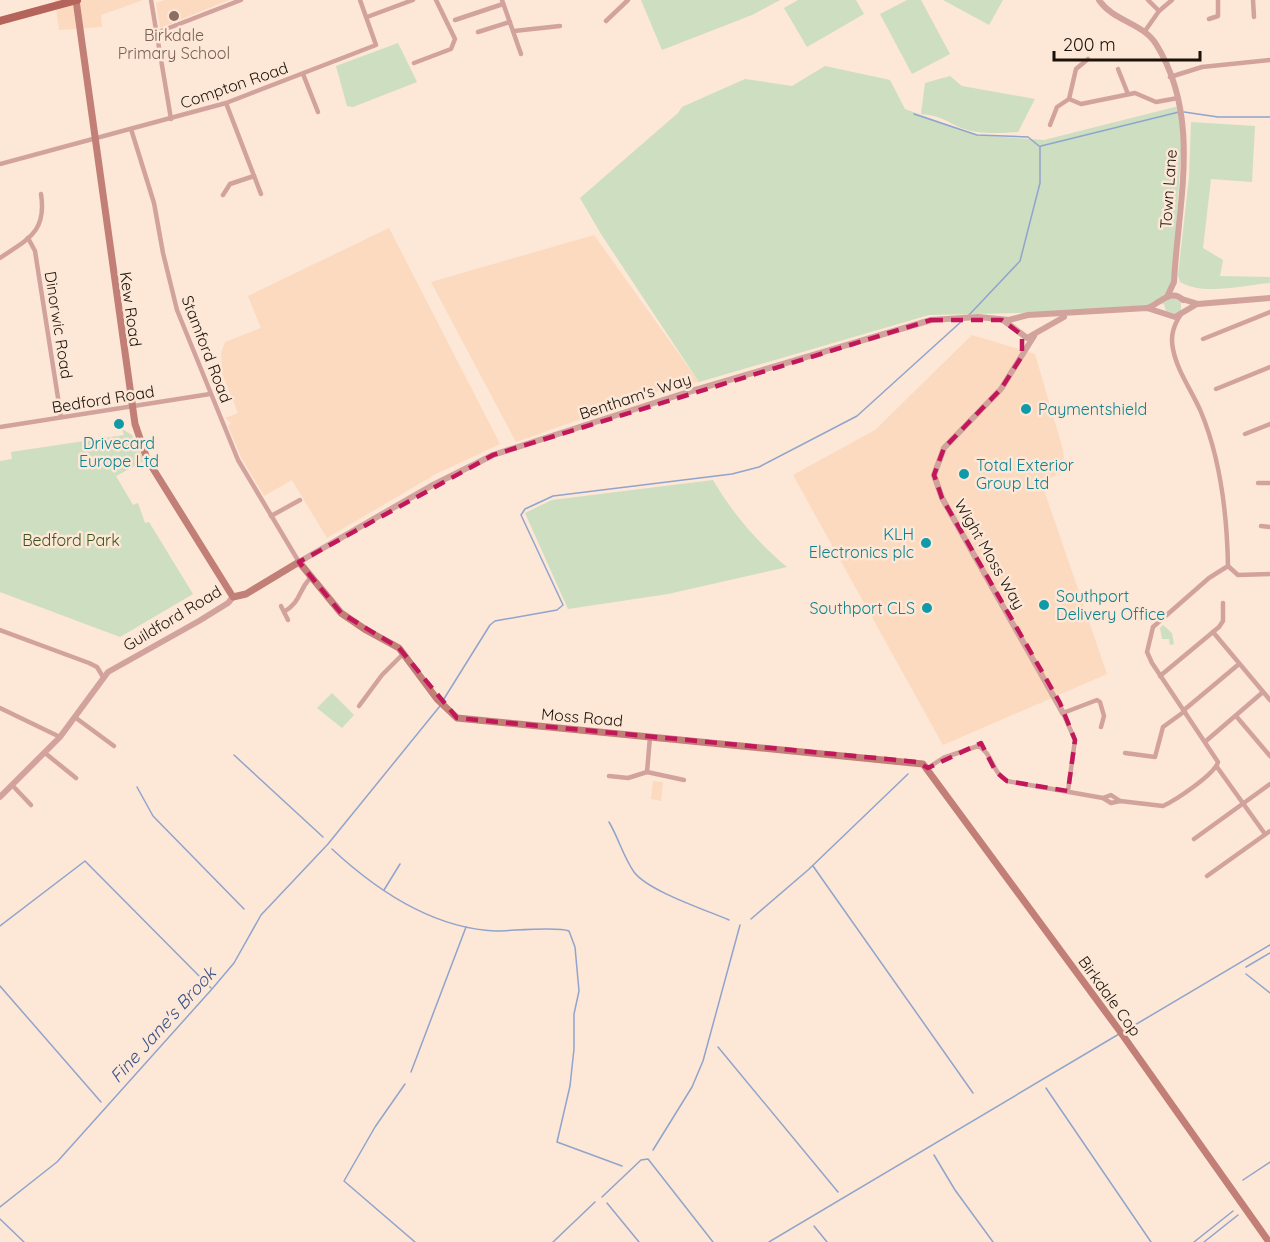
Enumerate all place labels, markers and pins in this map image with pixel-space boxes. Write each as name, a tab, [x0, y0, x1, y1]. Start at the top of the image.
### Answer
marker: Birkdale Primary School	[167, 9, 181, 23]
place label: Birkdale Primary School	[118, 25, 230, 63]
place label: Paymentshield	[1038, 399, 1147, 419]
marker: Paymentshield	[1019, 402, 1033, 416]
marker: Drivecard Europe Ltd	[112, 417, 126, 431]
place label: Drivecard Europe Ltd	[79, 433, 159, 471]
place label: Total Exterior Group Ltd	[976, 455, 1074, 493]
marker: Total Exterior Group Ltd	[957, 467, 971, 481]
place label: KLH Electronics plc	[809, 524, 914, 562]
marker: KLH Electronics plc	[919, 536, 933, 550]
place label: Southport Delivery Office	[1056, 586, 1165, 624]
place label: Southport CLS	[809, 598, 915, 618]
marker: Southport Delivery Office	[1037, 598, 1051, 612]
marker: Southport CLS	[920, 601, 934, 615]

